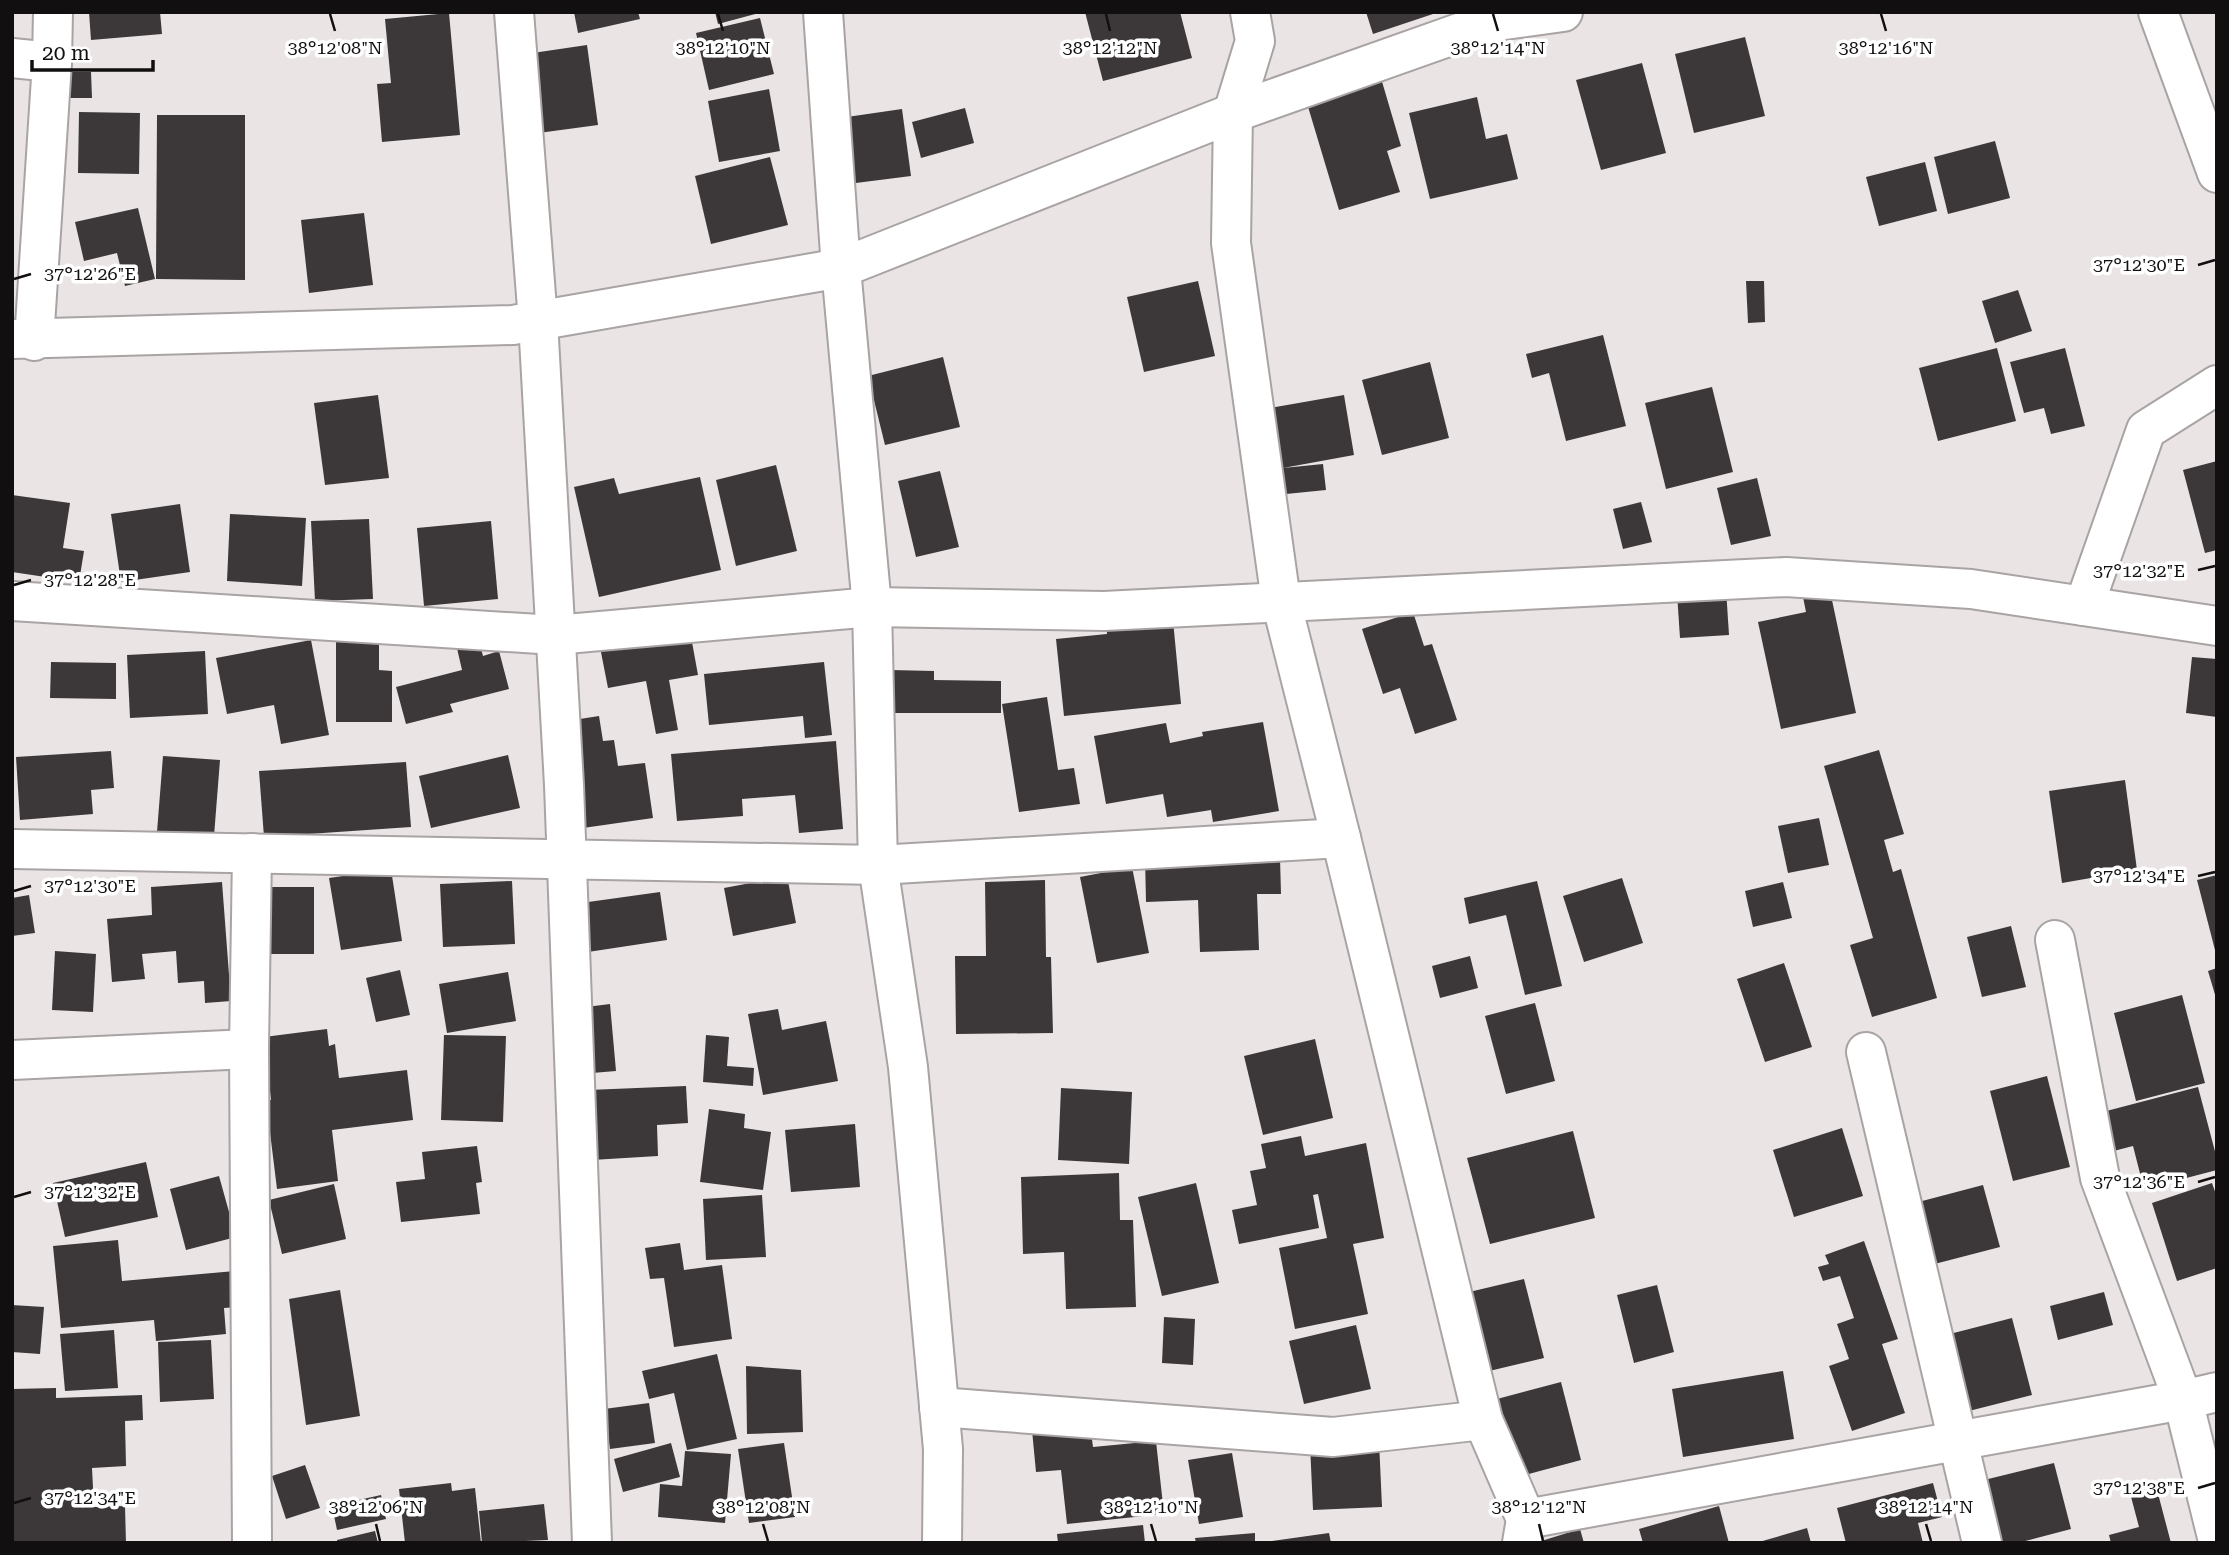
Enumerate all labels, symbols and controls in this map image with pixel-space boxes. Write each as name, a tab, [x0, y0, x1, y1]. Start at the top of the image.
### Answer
scale bar	[32, 28, 152, 72]
text: 38°12'08"N	[288, 37, 382, 58]
text: 38°12'10"N	[676, 37, 770, 58]
text: 38°12'12"N	[1063, 37, 1157, 58]
text: 38°12'14"N	[1451, 37, 1545, 58]
text: 38°12'16"N	[1839, 37, 1933, 58]
text: 20 m	[42, 41, 90, 65]
text: 37°12'30"E	[2093, 254, 2185, 275]
text: 37°12'26"E	[44, 263, 136, 284]
text: 37°12'32"E	[2093, 560, 2185, 581]
text: 37°12'28"E	[44, 569, 136, 590]
text: 37°12'34"E	[2093, 865, 2185, 886]
text: 37°12'30"E	[44, 875, 136, 896]
text: 37°12'36"E	[2093, 1171, 2185, 1192]
text: 37°12'32"E	[44, 1181, 136, 1202]
text: 37°12'38"E	[2093, 1477, 2185, 1498]
text: 37°12'34"E	[44, 1487, 136, 1508]
text: 38°12'06"N	[329, 1496, 423, 1517]
text: 38°12'08"N	[716, 1496, 810, 1517]
text: 38°12'10"N	[1104, 1496, 1198, 1517]
text: 38°12'12"N	[1492, 1496, 1586, 1517]
text: 38°12'14"N	[1879, 1496, 1973, 1517]

